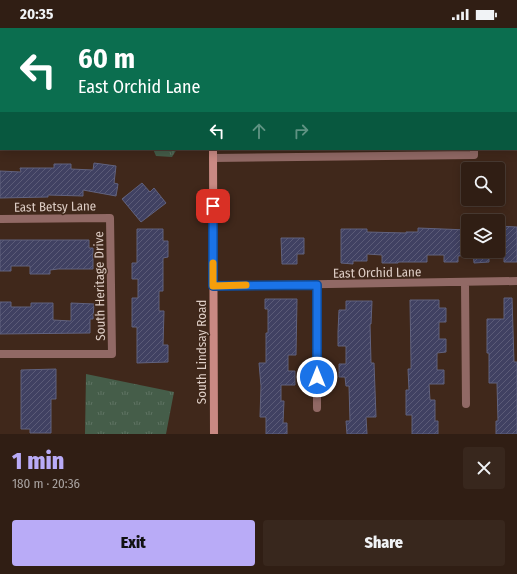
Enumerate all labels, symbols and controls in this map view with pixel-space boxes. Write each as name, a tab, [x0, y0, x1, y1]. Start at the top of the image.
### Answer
text: 20:35	[20, 5, 53, 23]
text: 60 m	[78, 42, 135, 75]
icon: left	[12, 44, 64, 96]
text: East Orchid Lane	[78, 76, 200, 98]
icon: left	[206, 120, 228, 142]
icon: ahead	[248, 120, 270, 142]
icon: right	[290, 120, 312, 142]
map controls	[461, 162, 505, 258]
button: search	[461, 162, 505, 206]
pin	[196, 189, 230, 223]
icon: arrive	[202, 195, 224, 217]
street label: East Betsy Lane	[14, 198, 96, 215]
button: layers	[461, 214, 505, 258]
street label: South Heritage Drive	[91, 231, 108, 341]
street label: East Orchid Lane	[333, 264, 421, 281]
street label: South Lindsay Road	[194, 300, 209, 404]
position arrow	[296, 356, 338, 398]
text: 1 min	[12, 447, 64, 475]
button: close	[463, 447, 505, 489]
text: 180 m · 20:36	[12, 476, 80, 491]
button: Exit	[12, 520, 255, 566]
button: Share	[263, 520, 505, 566]

